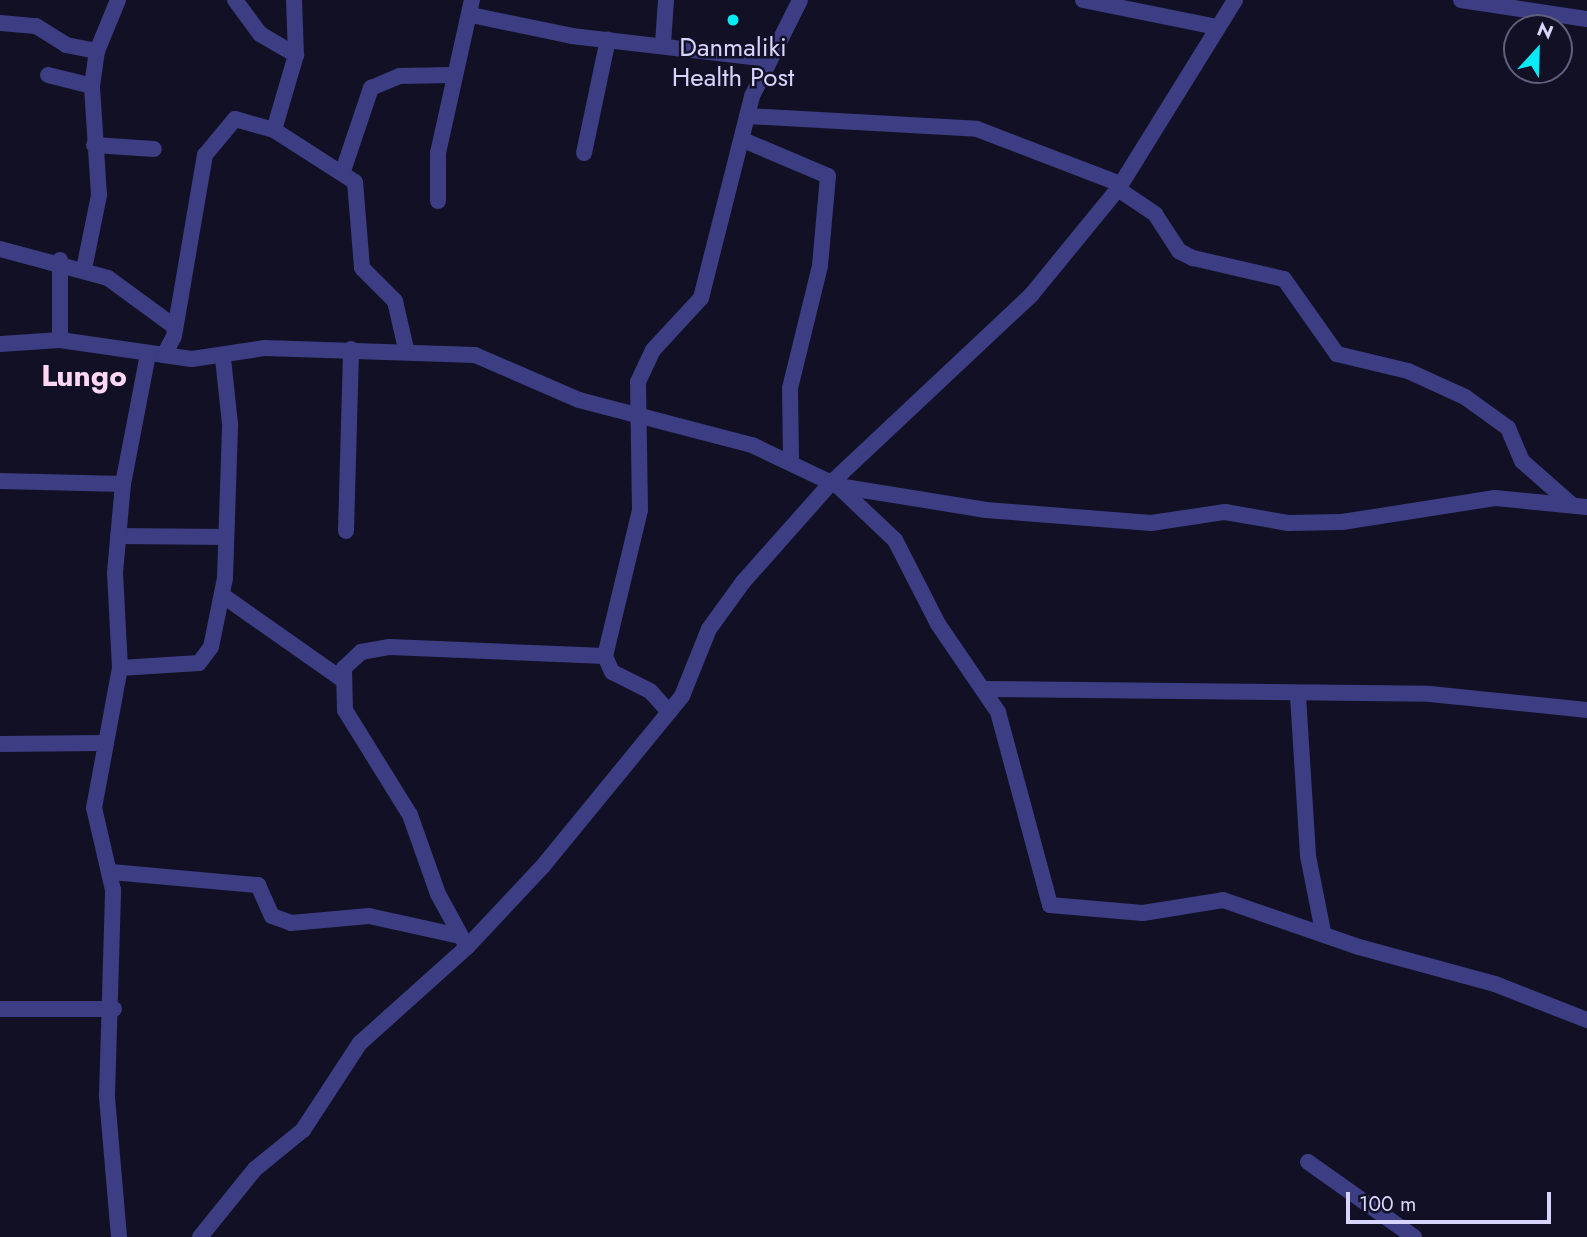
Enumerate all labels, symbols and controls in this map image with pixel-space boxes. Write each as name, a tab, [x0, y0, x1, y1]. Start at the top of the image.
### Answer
marker: Danmaliki Health Post	[723, 10, 743, 30]
north arrow	[1503, 14, 1573, 84]
text: N	[1533, 16, 1557, 46]
place label: Danmaliki Health Post	[672, 32, 794, 94]
district label: Lungo	[41, 358, 127, 394]
scale bar	[1349, 1178, 1554, 1222]
text: 100 m	[1359, 1189, 1416, 1219]

